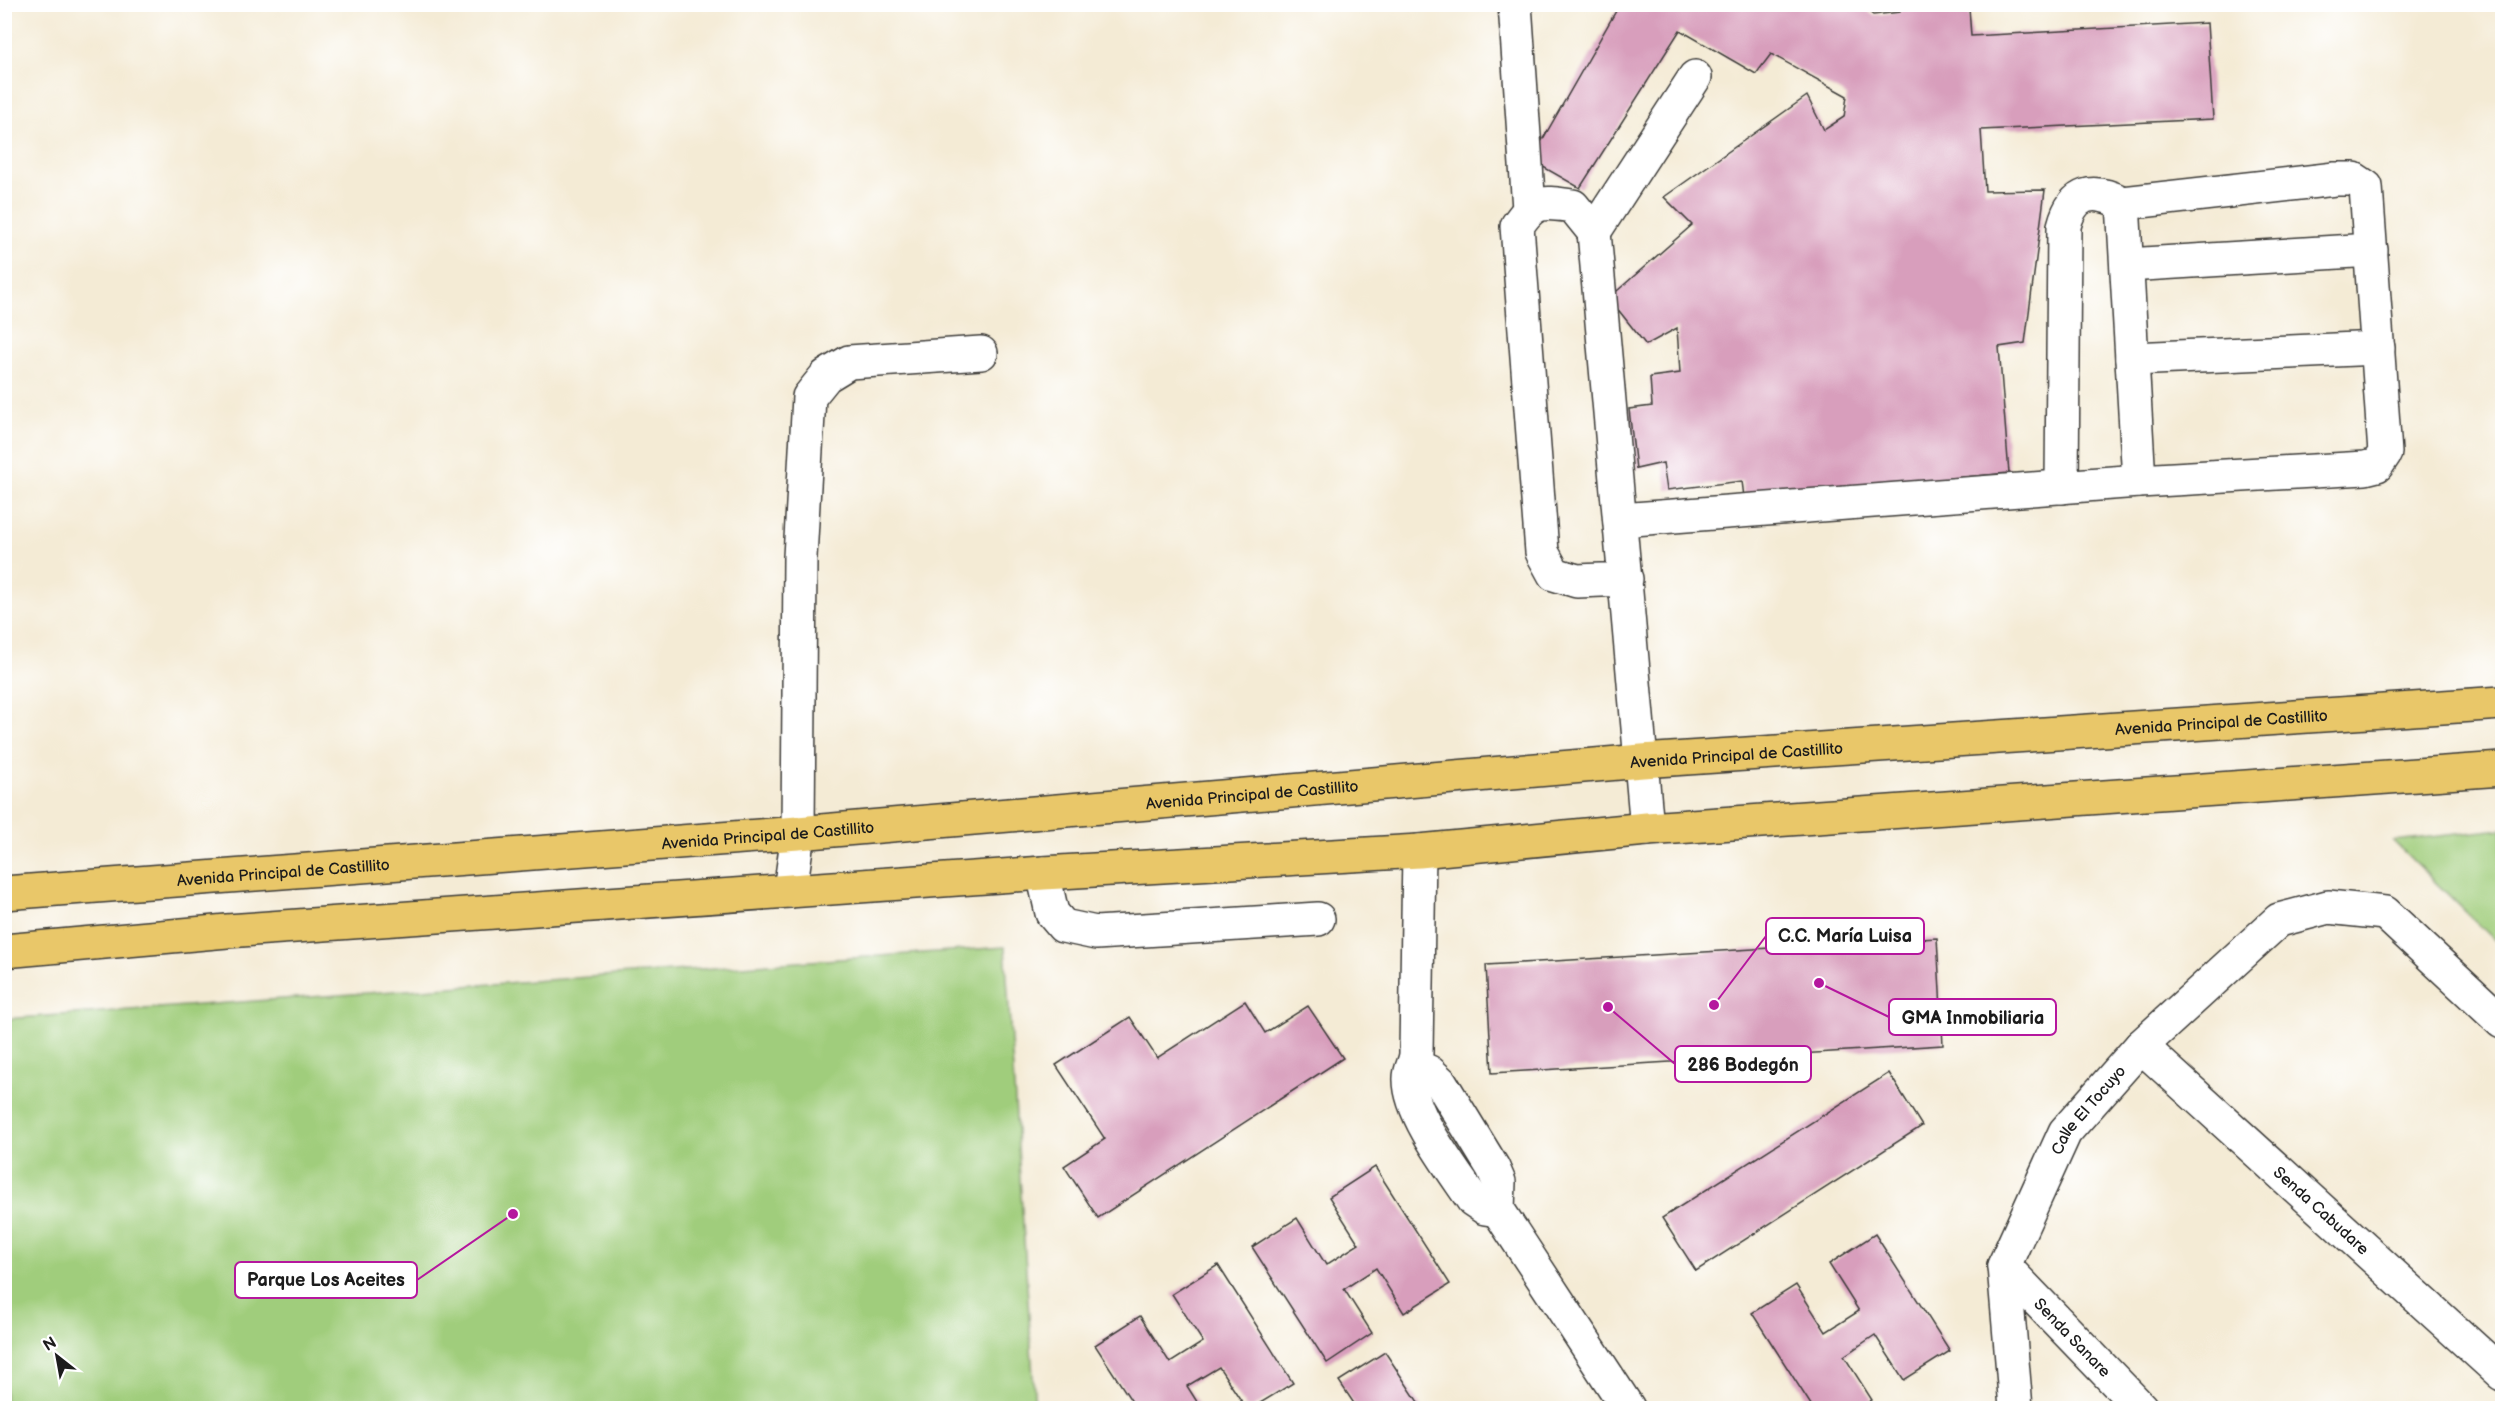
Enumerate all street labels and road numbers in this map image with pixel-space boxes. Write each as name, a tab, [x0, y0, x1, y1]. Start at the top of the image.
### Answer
street label: Avenida Principal de Castillito	[2114, 707, 2329, 740]
street label: Avenida Principal de Castillito	[1629, 739, 1844, 773]
street label: Avenida Principal de Castillito	[1145, 777, 1359, 814]
street label: Avenida Principal de Castillito	[661, 819, 875, 854]
street label: Avenida Principal de Castillito	[176, 856, 390, 891]
street label: Calle El Tocuyo	[2048, 1062, 2130, 1158]
street label: Senda Cabudare	[2269, 1163, 2373, 1260]
street label: Senda Sanare	[2029, 1295, 2114, 1382]

